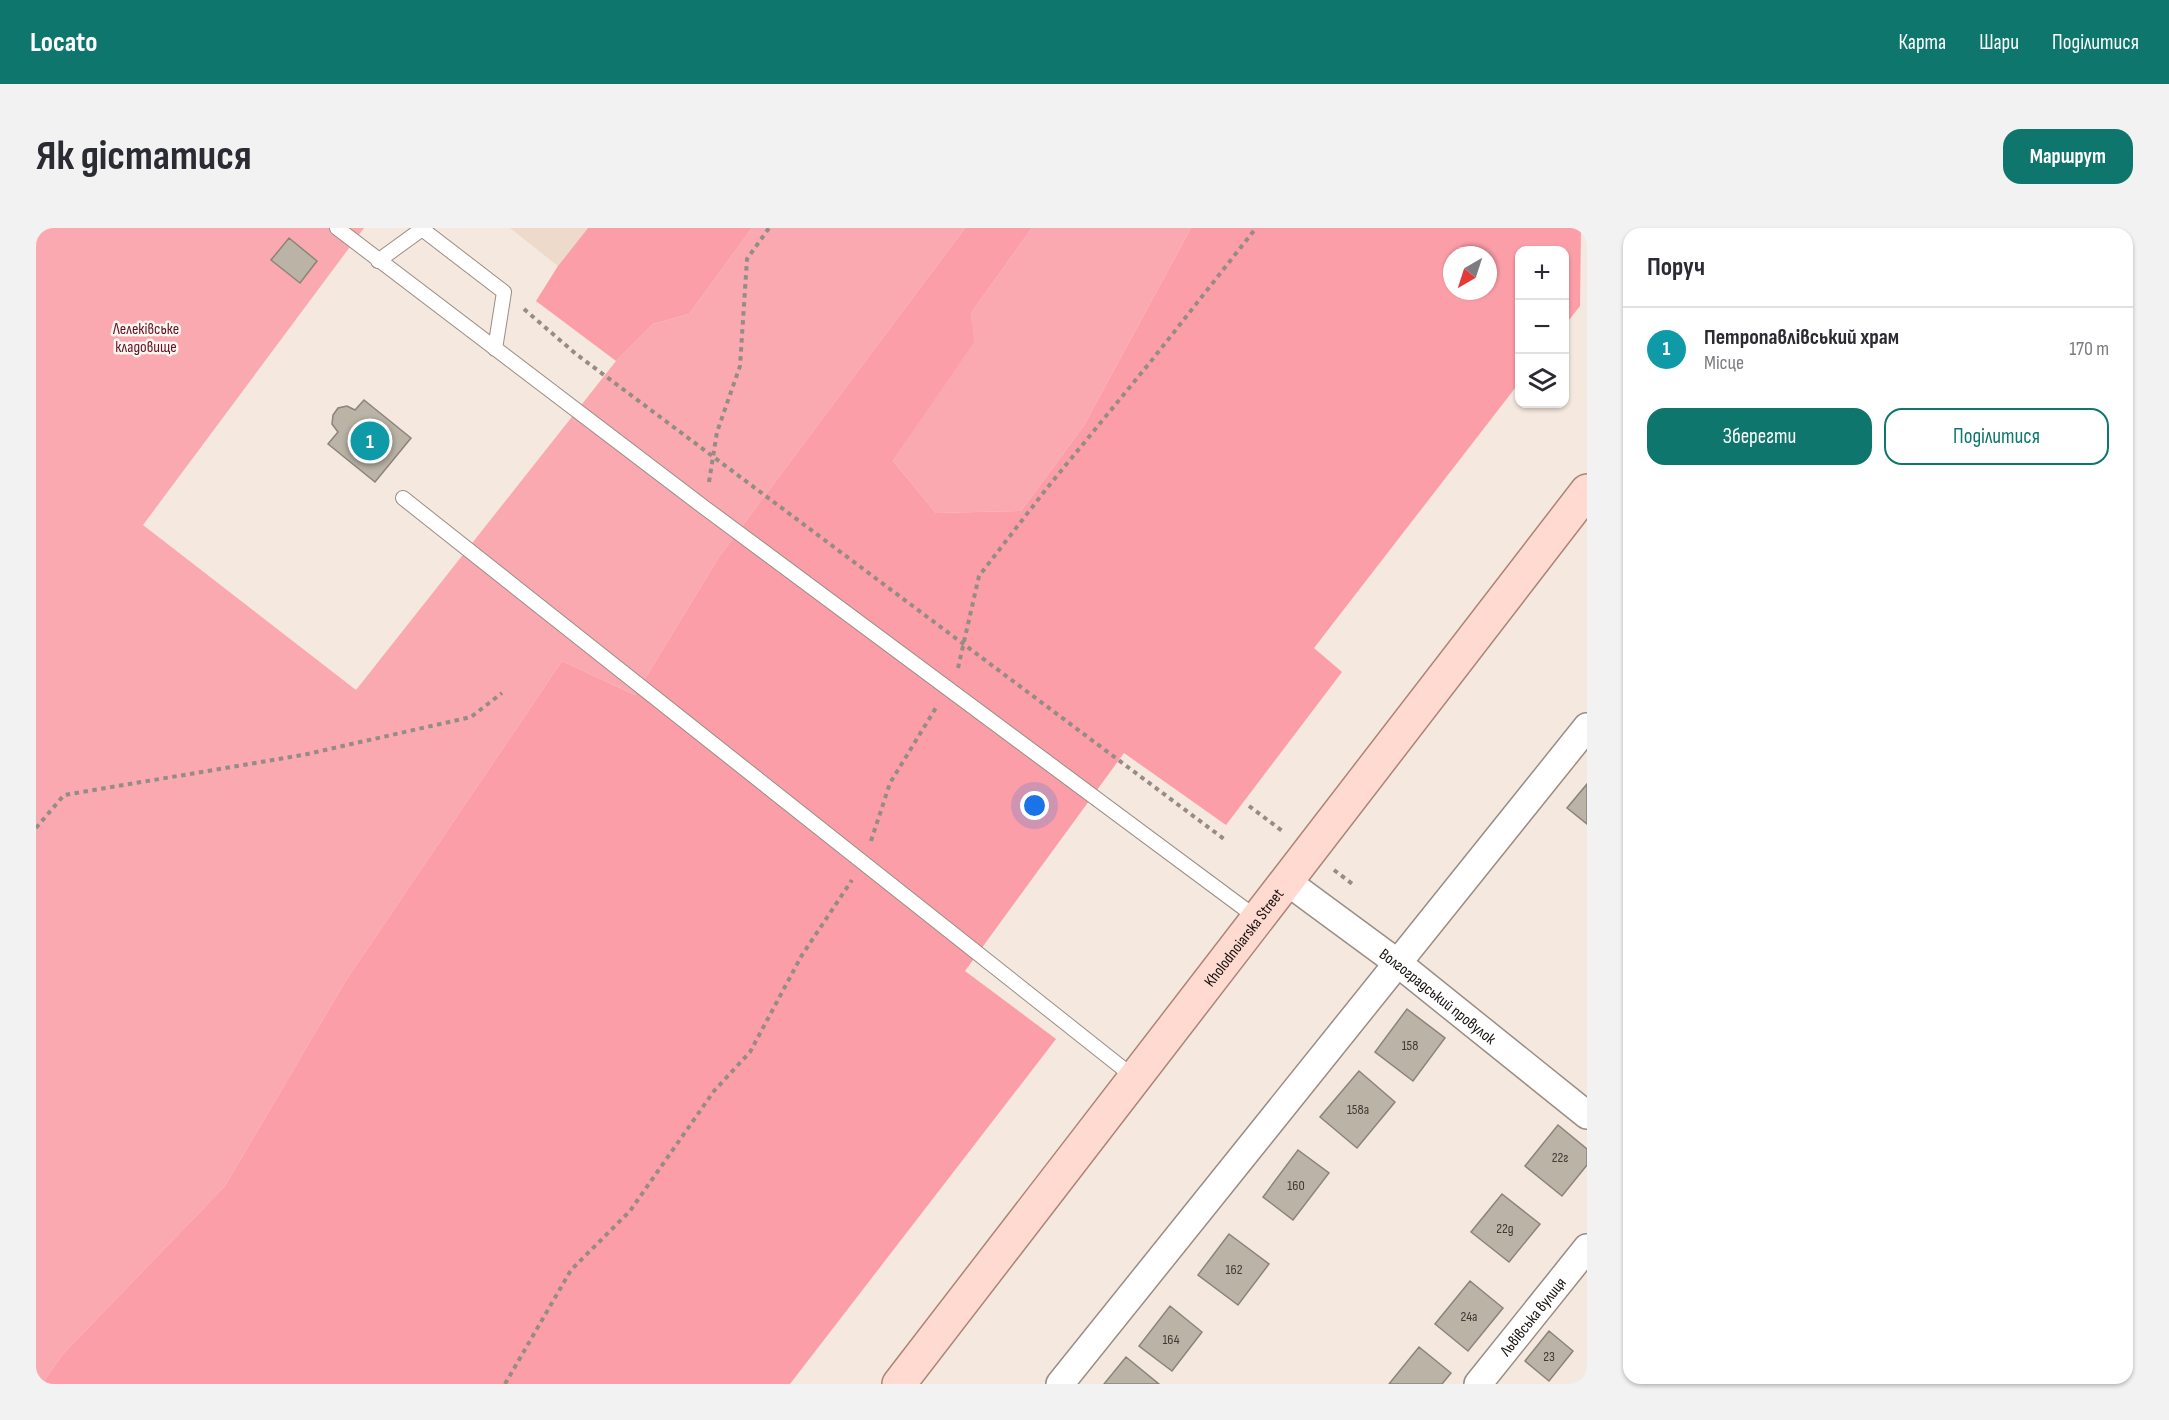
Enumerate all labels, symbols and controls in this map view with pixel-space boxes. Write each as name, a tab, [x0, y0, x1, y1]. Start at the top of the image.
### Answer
text: Locato	[30, 26, 97, 59]
text: Карта	[1898, 30, 1946, 55]
text: Шари	[1979, 30, 2019, 55]
text: Поділитися	[2052, 30, 2139, 55]
button: Маршрут	[2003, 129, 2133, 184]
text: Як дістатися	[36, 131, 252, 182]
north arrow	[1443, 246, 1497, 300]
map controls	[1515, 246, 1569, 408]
button: +	[1515, 246, 1569, 300]
text: Поруч	[1647, 252, 1705, 283]
button: −	[1515, 300, 1569, 354]
park label: Лелеківське кладовище	[112, 320, 179, 357]
text: Петропавлівський храм	[1704, 324, 1899, 351]
text: 1	[1663, 337, 1670, 361]
text: 170 m	[2069, 337, 2109, 361]
text: Місце	[1704, 351, 1744, 375]
button: layers	[1515, 354, 1569, 408]
button: Зберегти	[1647, 408, 1872, 465]
button: Поділитися	[1884, 408, 2109, 465]
pin: 1	[350, 418, 390, 464]
your location	[1020, 791, 1049, 820]
street label: Kholodnoiarska Street	[1201, 885, 1288, 991]
street label: Волгоградський провулок	[1375, 945, 1500, 1050]
house number: 158	[1402, 1037, 1418, 1054]
house number: 158а	[1347, 1101, 1369, 1118]
house number: 22г	[1552, 1149, 1568, 1166]
house number: 160	[1287, 1177, 1305, 1194]
house number: 22д	[1496, 1220, 1514, 1237]
house number: 162	[1226, 1261, 1243, 1278]
street label: Львівська вулиця	[1496, 1274, 1571, 1361]
house number: 24а	[1461, 1308, 1477, 1325]
house number: 164	[1162, 1331, 1180, 1348]
house number: 23	[1543, 1348, 1555, 1365]

